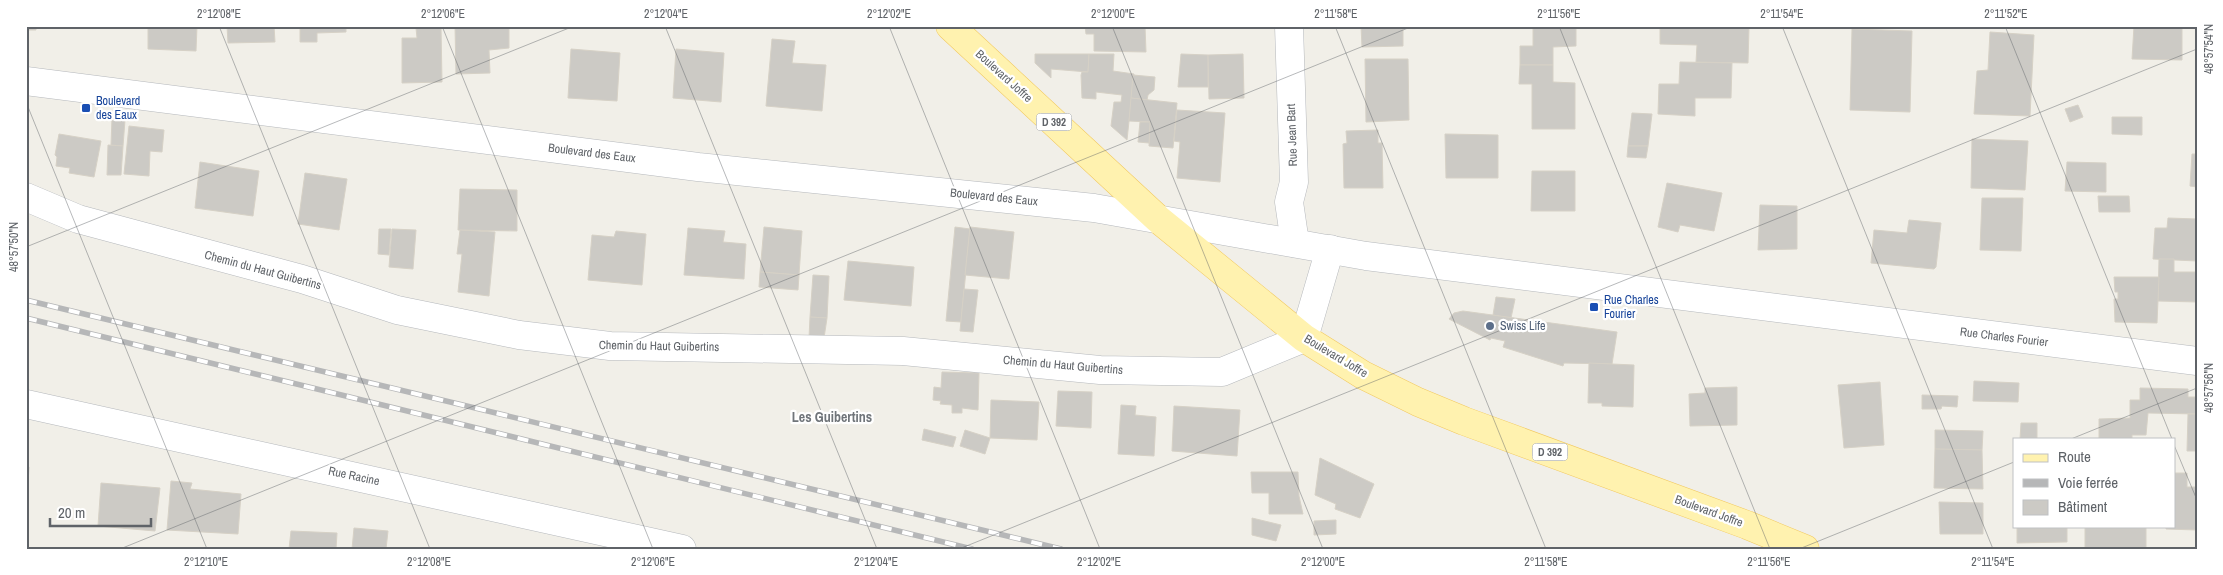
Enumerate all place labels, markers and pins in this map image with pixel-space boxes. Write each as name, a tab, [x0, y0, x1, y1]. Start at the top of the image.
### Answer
place label: Boulevard des Eaux	[96, 93, 140, 123]
marker: Boulevard des Eaux	[80, 102, 92, 114]
place label: Rue Charles Fourier	[1604, 292, 1659, 322]
marker: Rue Charles Fourier	[1588, 301, 1600, 313]
place label: Swiss Life	[1500, 318, 1545, 334]
marker: Swiss Life	[1484, 320, 1496, 332]

